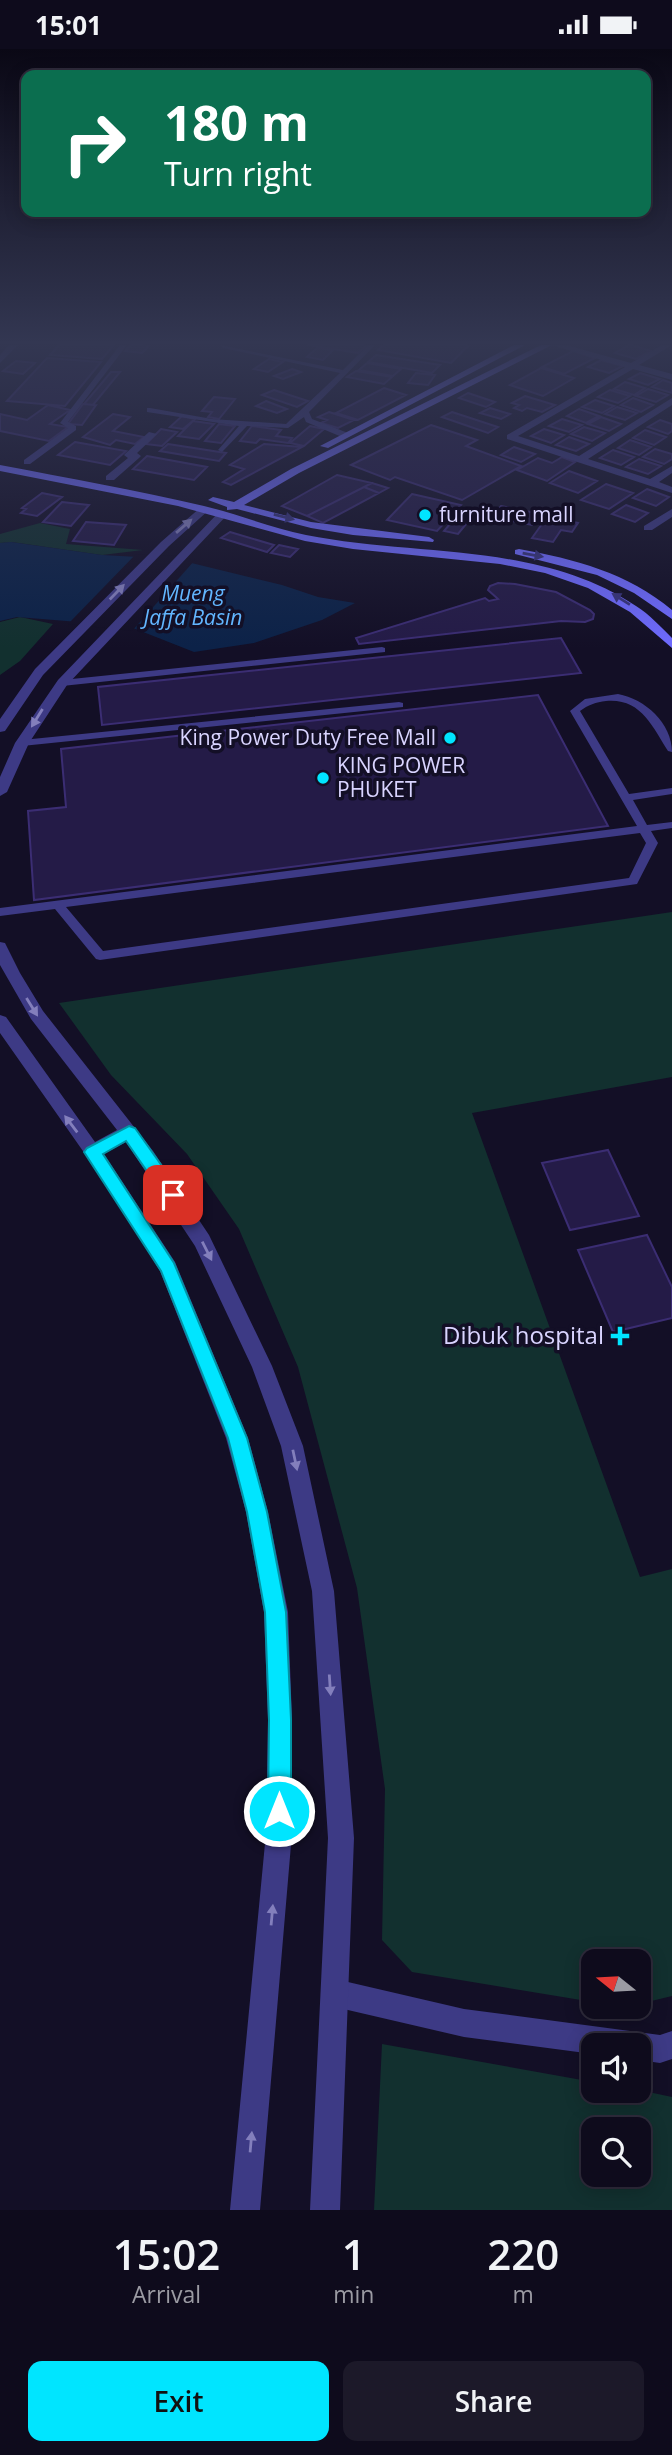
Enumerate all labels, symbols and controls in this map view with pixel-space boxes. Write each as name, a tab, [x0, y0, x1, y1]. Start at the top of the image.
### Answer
text: 15:01	[35, 7, 102, 43]
text: 180 m	[164, 89, 309, 155]
icon: right	[49, 98, 140, 189]
text: Turn right	[164, 152, 312, 195]
place label: furniture mall	[439, 500, 574, 528]
marker: furniture mall	[417, 507, 433, 523]
one-way arrow	[274, 513, 295, 523]
one-way arrow	[176, 519, 193, 534]
one-way arrow	[522, 550, 544, 561]
water label: Mueng Jaffa Basin	[140, 579, 242, 631]
one-way arrow	[109, 584, 126, 601]
one-way arrow	[611, 593, 630, 606]
one-way arrow	[30, 708, 43, 727]
place label: King Power Duty Free Mall	[180, 723, 436, 751]
marker: King Power Duty Free Mall	[442, 730, 458, 746]
place label: KING POWER PHUKET	[337, 751, 465, 803]
marker: KING POWER PHUKET	[315, 770, 331, 786]
one-way arrow	[26, 997, 39, 1016]
one-way arrow	[64, 1114, 78, 1133]
pin	[143, 1165, 203, 1225]
icon: arrive	[154, 1176, 192, 1214]
one-way arrow	[202, 1241, 213, 1261]
place label: Dibuk hospital	[443, 1318, 604, 1351]
marker: Dibuk hospital	[610, 1326, 630, 1346]
one-way arrow	[290, 1449, 301, 1471]
one-way arrow	[325, 1674, 336, 1696]
position arrow	[242, 1774, 316, 1848]
one-way arrow	[266, 1904, 277, 1926]
north arrow	[581, 1949, 651, 2019]
map controls	[581, 1949, 651, 2187]
button: sound	[581, 2033, 651, 2103]
button: search	[581, 2117, 651, 2187]
one-way arrow	[246, 2131, 257, 2153]
text: 15:02	[113, 2225, 220, 2282]
text: 1	[342, 2225, 366, 2282]
text: 220	[487, 2225, 559, 2282]
text: Arrival	[132, 2278, 201, 2310]
text: min	[333, 2278, 374, 2310]
text: m	[513, 2278, 534, 2310]
button: Exit	[28, 2361, 329, 2441]
button: Share	[343, 2361, 644, 2441]

